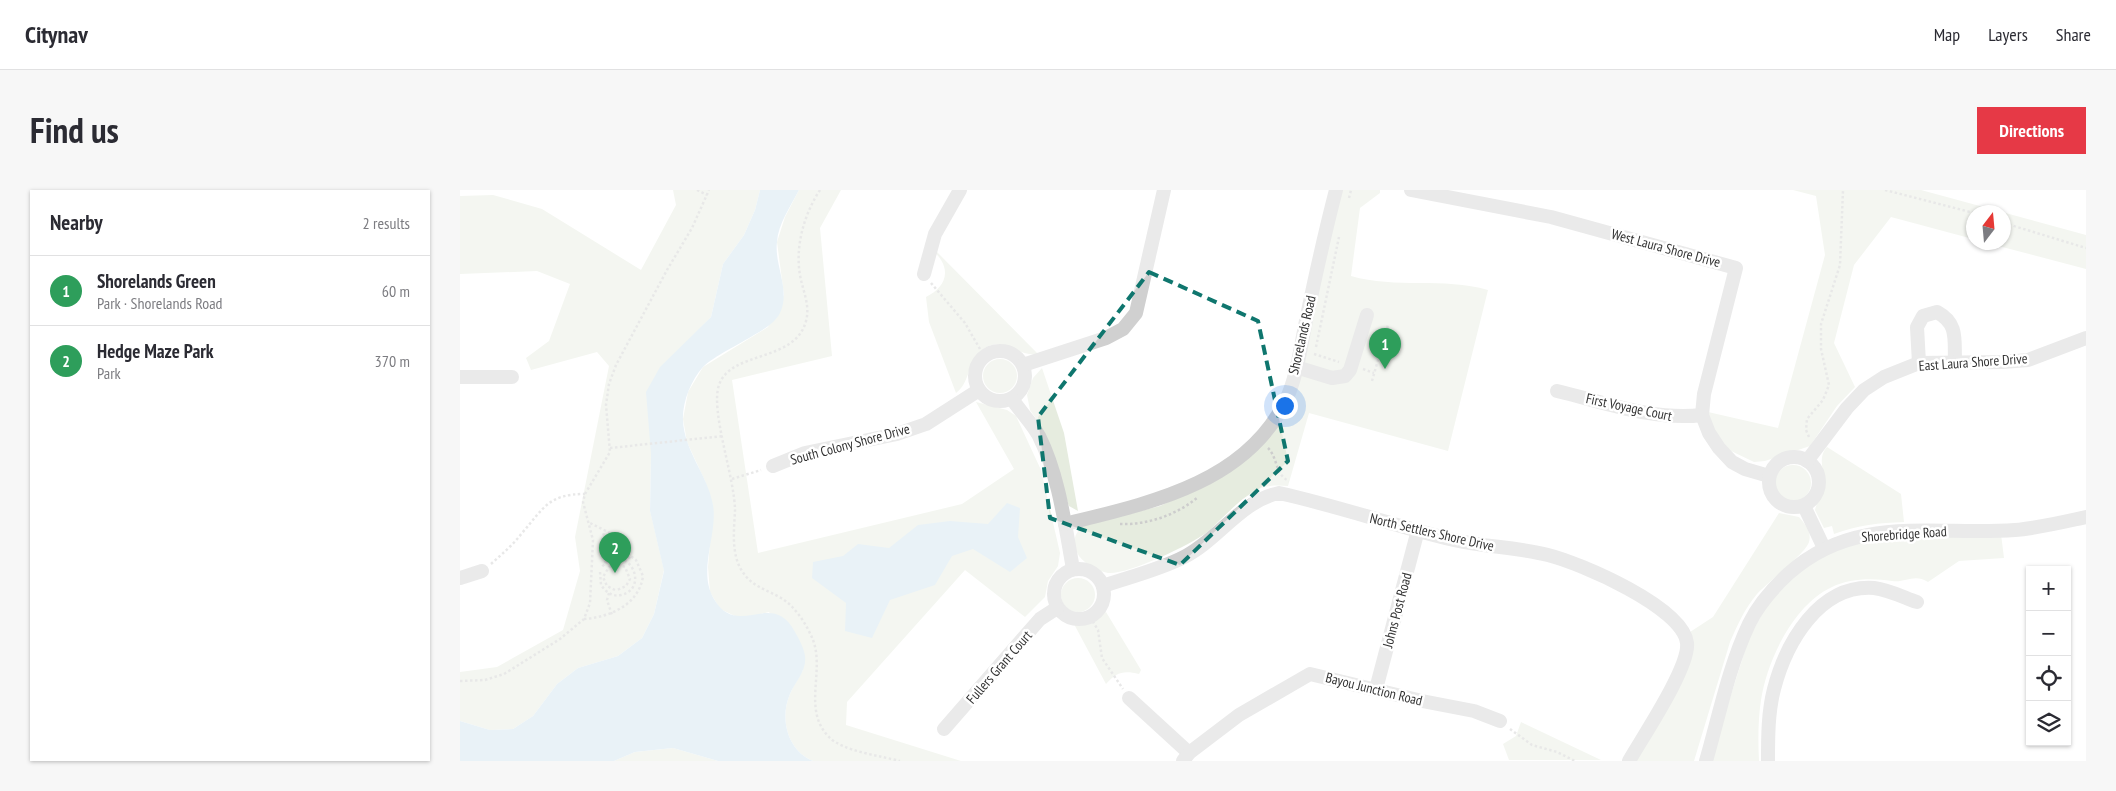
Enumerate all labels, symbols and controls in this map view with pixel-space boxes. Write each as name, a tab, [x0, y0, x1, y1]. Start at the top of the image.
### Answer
text: Citynav	[25, 19, 88, 50]
text: Map	[1934, 23, 1960, 46]
text: Layers	[1988, 23, 2028, 46]
text: Share	[2056, 23, 2091, 46]
text: Find us	[30, 107, 119, 153]
button: Directions	[1977, 107, 2086, 154]
north arrow	[1966, 205, 2011, 250]
text: Nearby	[50, 209, 103, 236]
text: 2 results	[363, 213, 410, 233]
street label: West Laura Shore Drive	[1610, 225, 1723, 271]
text: Shorelands Green	[97, 269, 216, 293]
text: 1	[62, 281, 70, 301]
text: 60 m	[382, 281, 410, 301]
text: Park · Shorelands Road	[97, 293, 223, 313]
street label: Shorelands Road	[1284, 294, 1320, 376]
pin: 1	[1369, 328, 1401, 369]
text: Hedge Maze Park	[97, 339, 214, 363]
street label: East Laura Shore Drive	[1918, 349, 2028, 375]
text: 2	[62, 351, 70, 371]
text: 370 m	[375, 351, 410, 371]
text: Park	[97, 363, 121, 383]
street label: First Voyage Court	[1584, 389, 1674, 425]
your location	[1272, 393, 1298, 419]
street label: South Colony Shore Drive	[788, 419, 912, 469]
street label: North Settlers Shore Drive	[1368, 509, 1496, 555]
street label: Shorebridge Road	[1861, 522, 1947, 546]
pin: 2	[599, 532, 631, 573]
map controls	[2026, 566, 2071, 746]
button: +	[2026, 566, 2071, 611]
street label: Johns Post Road	[1378, 571, 1416, 650]
button: −	[2026, 611, 2071, 656]
street label: Fullers Grant Court	[962, 627, 1036, 707]
button: locate	[2026, 656, 2071, 701]
street label: Bayou Junction Road	[1324, 668, 1424, 710]
button: layers	[2026, 701, 2071, 746]

